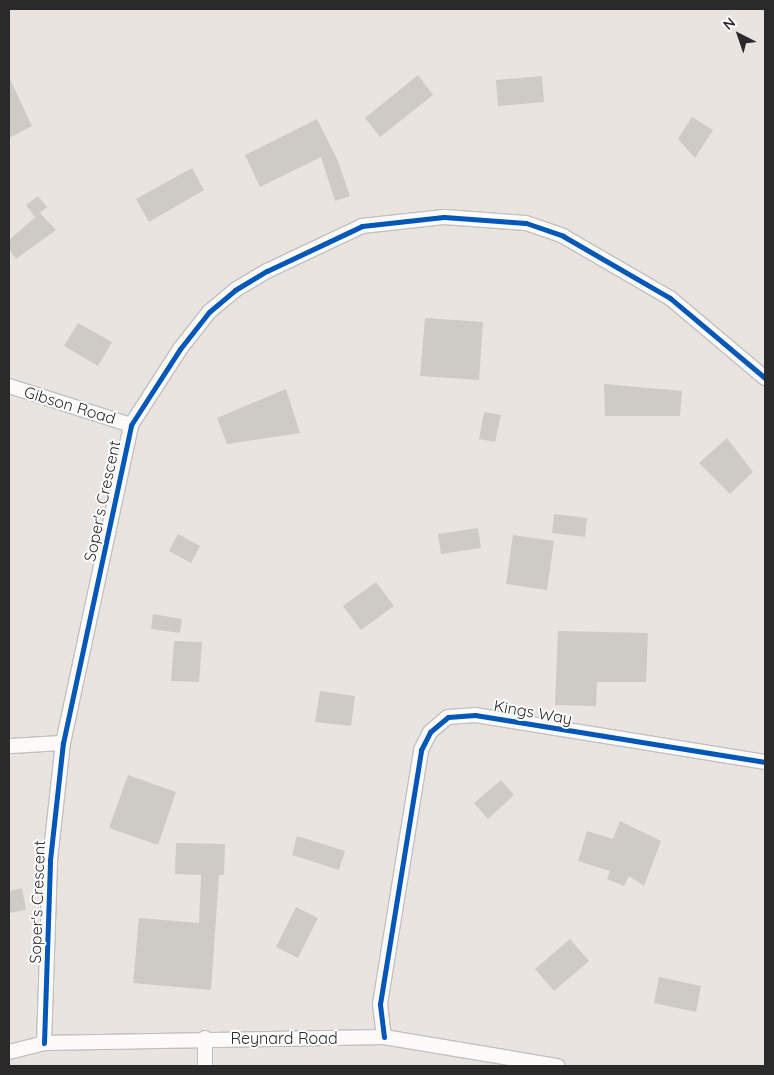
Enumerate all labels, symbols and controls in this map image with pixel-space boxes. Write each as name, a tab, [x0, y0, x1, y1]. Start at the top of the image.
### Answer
north arrow	[714, 10, 764, 60]
text: N	[719, 14, 739, 34]
street label: Gibson Road	[22, 382, 118, 428]
street label: Soper's Crescent	[80, 439, 124, 563]
street label: Kings Way	[492, 696, 574, 728]
street label: Soper's Crescent	[25, 840, 49, 964]
street label: Reynard Road	[230, 1028, 338, 1048]

